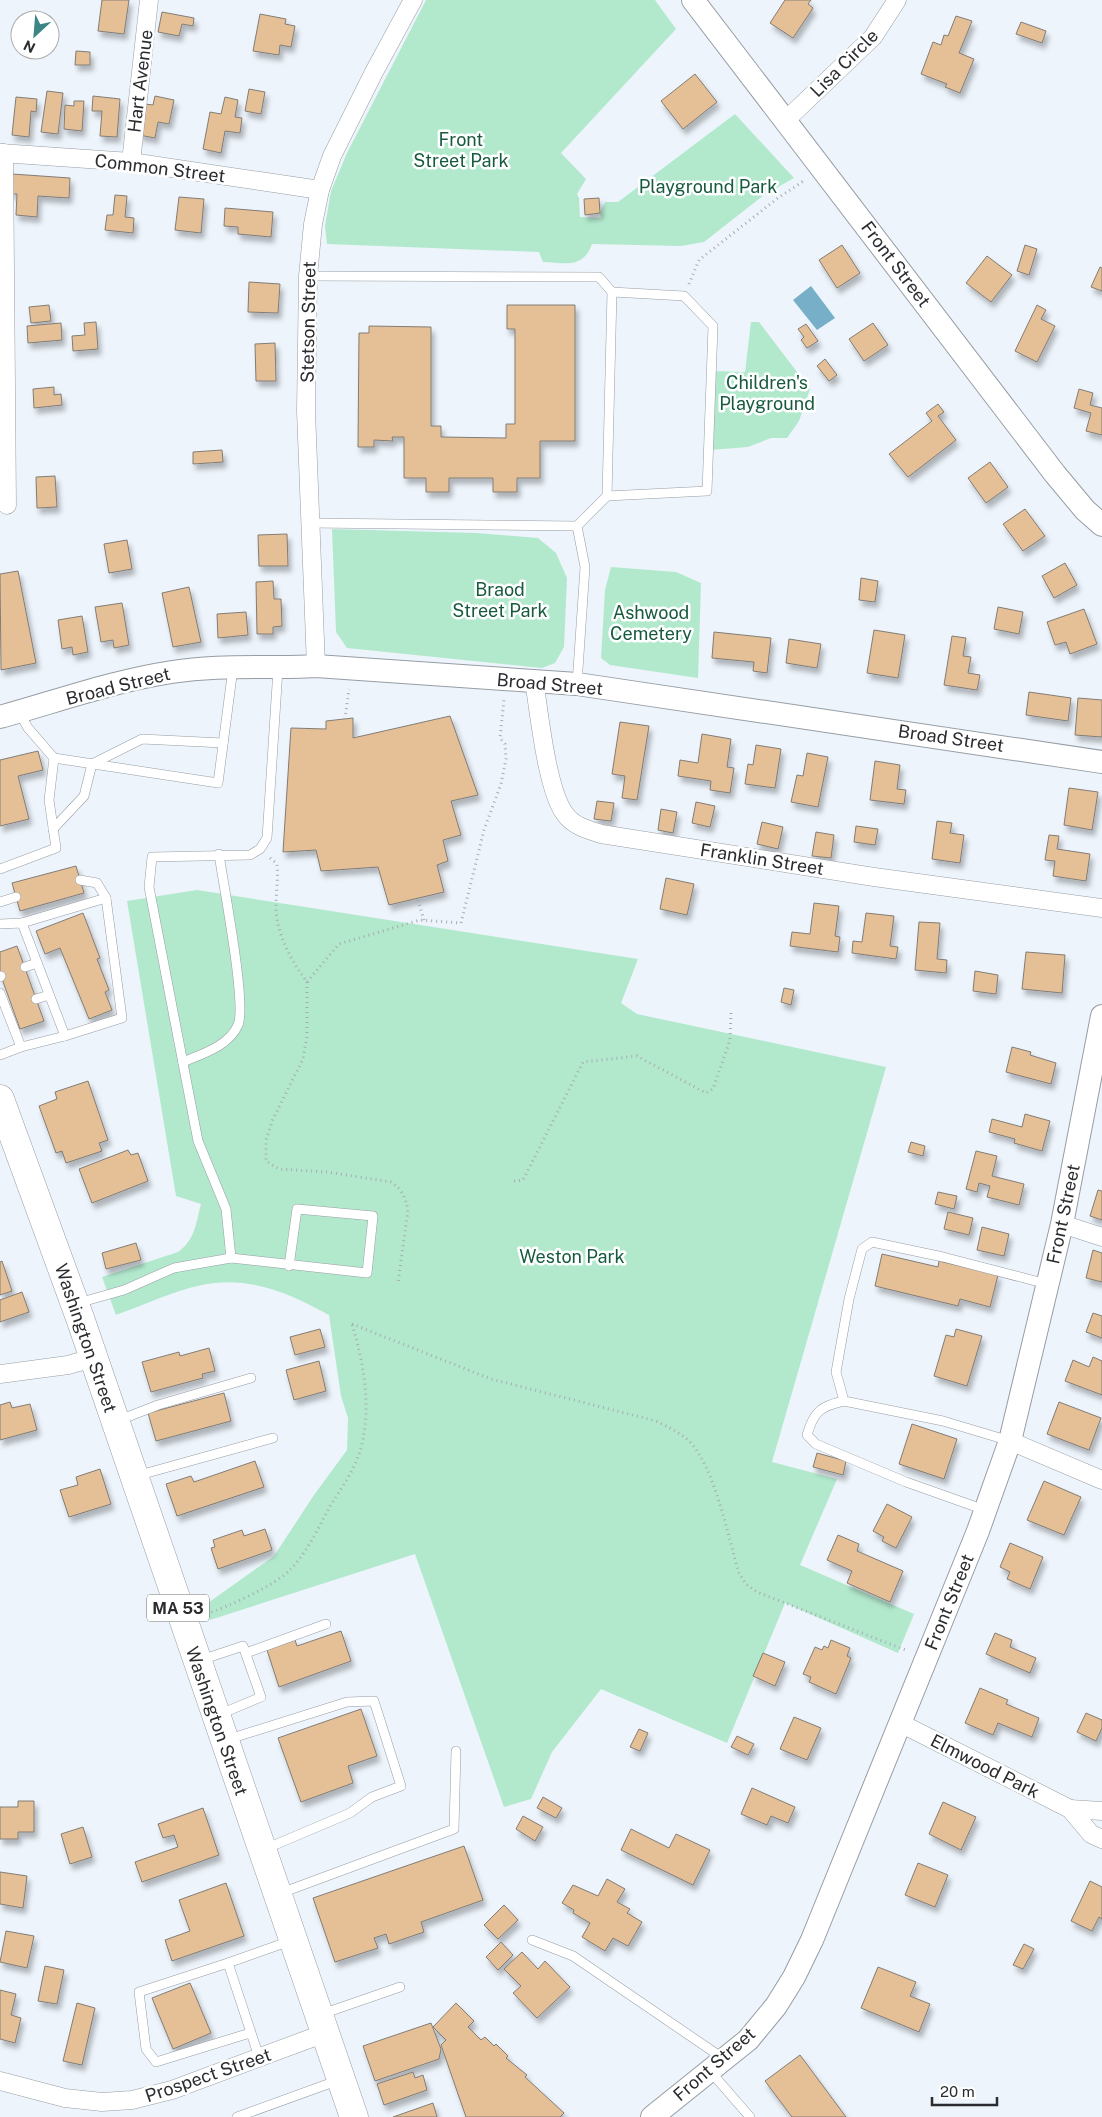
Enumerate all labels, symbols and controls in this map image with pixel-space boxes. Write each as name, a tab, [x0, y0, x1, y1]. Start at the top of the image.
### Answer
north arrow	[10, 10, 60, 60]
street label: Lisa Circle	[806, 25, 882, 101]
street label: Hart Avenue	[123, 28, 157, 134]
text: N	[21, 37, 38, 56]
park label: Front Street Park	[413, 129, 509, 171]
street label: Common Street	[94, 150, 226, 186]
park label: Playground Park	[639, 176, 777, 197]
street label: Front Street	[857, 217, 935, 311]
street label: Stetson Street	[296, 261, 320, 383]
park label: Children's Playground	[719, 372, 815, 414]
park label: Braod Street Park	[452, 579, 548, 621]
park label: Ashwood Cemetery	[610, 602, 692, 644]
street label: Broad Street	[64, 663, 172, 709]
street label: Broad Street	[496, 669, 604, 699]
street label: Broad Street	[897, 720, 1005, 756]
street label: Franklin Street	[699, 839, 825, 879]
street label: Front Street	[1042, 1162, 1084, 1266]
park label: Weston Park	[519, 1246, 625, 1267]
street label: Washington Street	[51, 1261, 121, 1415]
street label: Front Street	[920, 1551, 978, 1653]
road number: MA 53	[147, 1595, 209, 1622]
street label: Washington Street	[182, 1644, 252, 1798]
street label: Elmwood Park	[927, 1730, 1043, 1802]
street label: Front Street	[669, 2023, 759, 2105]
street label: Prospect Street	[142, 2044, 274, 2106]
scale bar	[932, 2074, 997, 2106]
text: 20 m	[940, 2083, 975, 2100]

